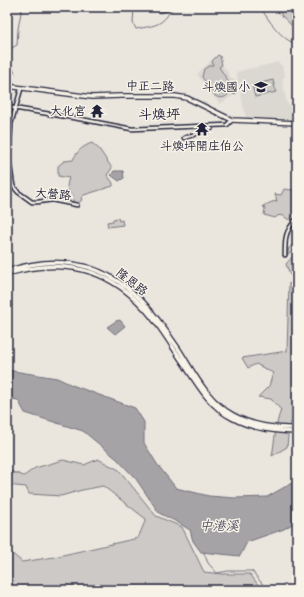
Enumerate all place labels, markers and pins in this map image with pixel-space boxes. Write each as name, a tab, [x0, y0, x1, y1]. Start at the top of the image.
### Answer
place label: 斗煥國小	[202, 76, 250, 98]
school or university icon: 斗煥國小	[253, 79, 269, 95]
place label: 大化宮	[50, 100, 86, 122]
temple icon: 大化宮	[89, 103, 105, 119]
temple icon: 斗煥坪開庄伯公	[194, 121, 210, 137]
place label: 斗煥坪開庄伯公	[160, 135, 244, 157]

